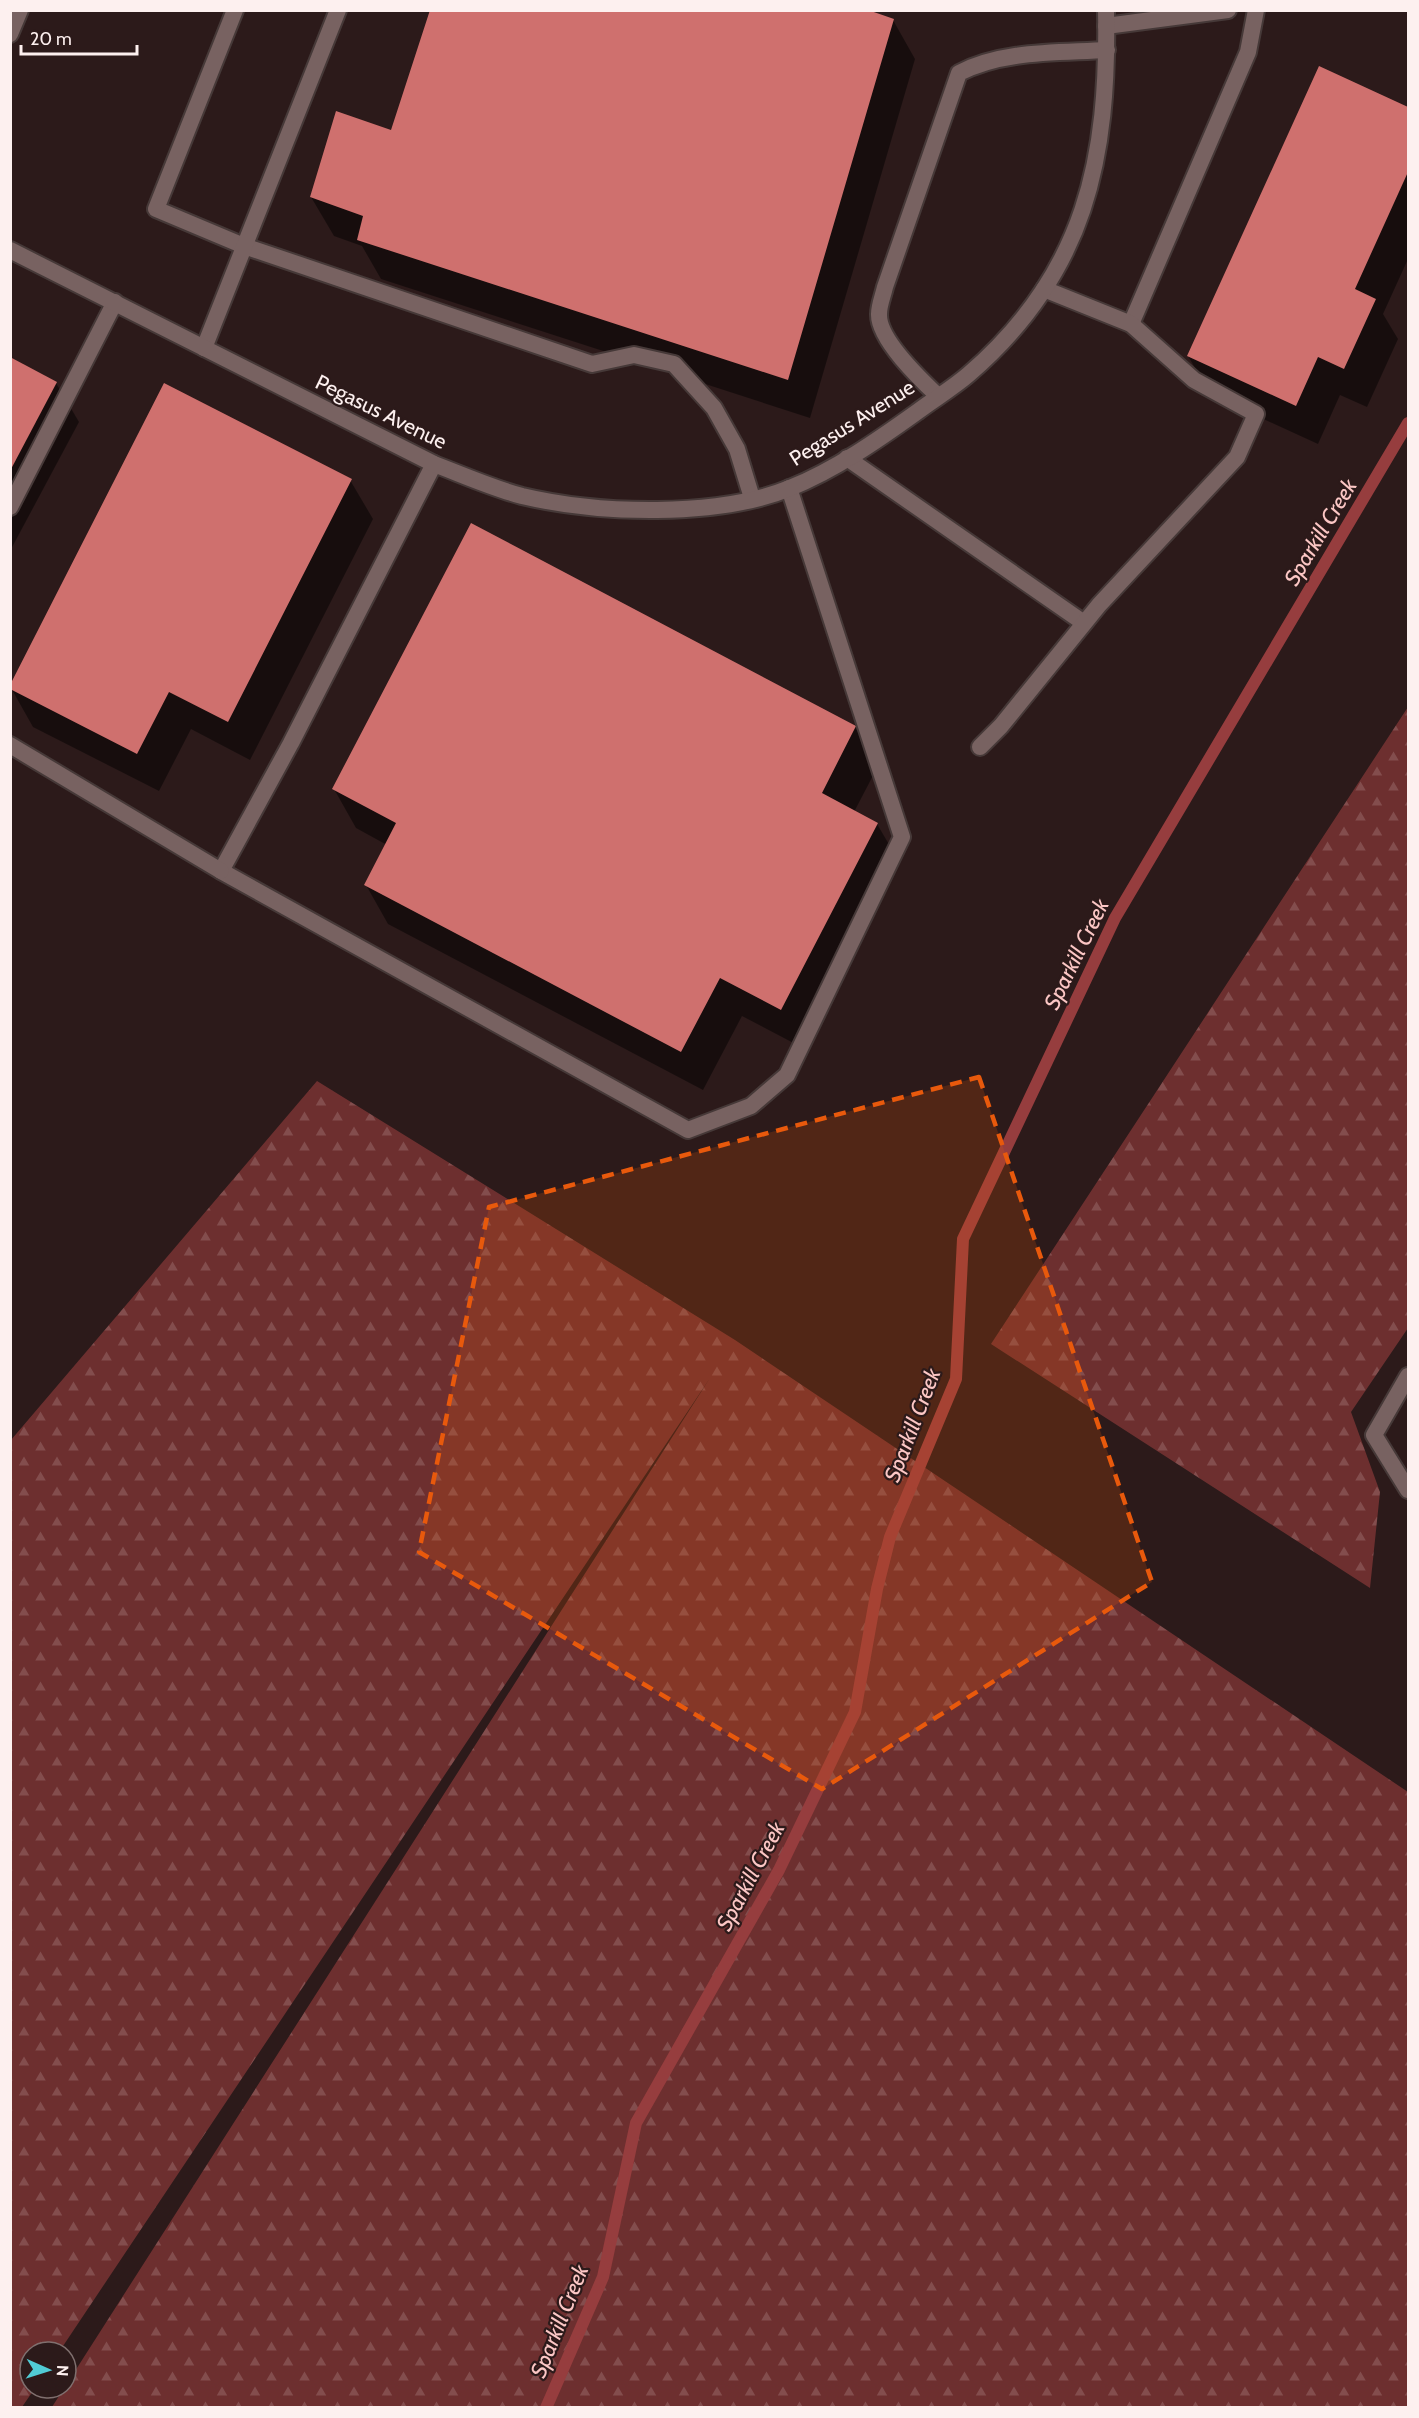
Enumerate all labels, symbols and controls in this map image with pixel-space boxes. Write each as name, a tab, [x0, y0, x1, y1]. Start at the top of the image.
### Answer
scale bar	[21, 18, 136, 56]
text: 20 m	[30, 28, 72, 50]
street label: Pegasus Avenue	[312, 369, 451, 454]
street label: Pegasus Avenue	[785, 374, 919, 471]
water label: Sparkill Creek	[1278, 474, 1363, 590]
water label: Sparkill Creek	[1038, 894, 1115, 1014]
water label: Sparkill Creek	[878, 1364, 947, 1486]
water label: Sparkill Creek	[711, 1817, 791, 1935]
water label: Sparkill Creek	[525, 2260, 595, 2382]
north arrow	[18, 2340, 78, 2400]
text: N	[53, 2365, 72, 2377]

